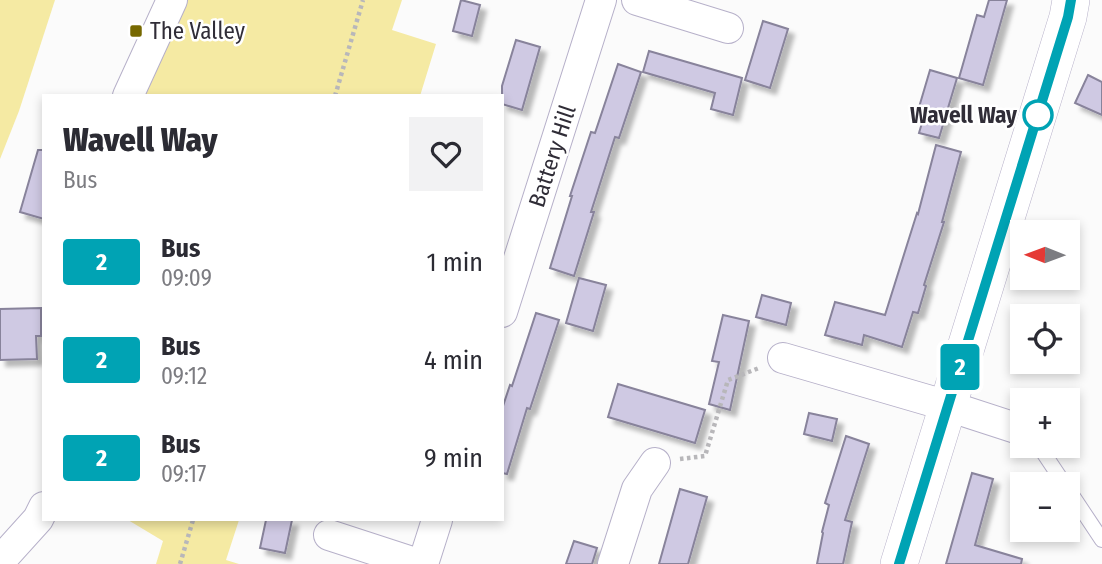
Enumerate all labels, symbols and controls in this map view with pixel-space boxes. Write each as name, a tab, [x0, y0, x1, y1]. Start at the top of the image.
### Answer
place label: The Valley	[150, 17, 246, 45]
marker: The Valley	[128, 23, 144, 39]
marker: Wavell Way	[1023, 100, 1053, 130]
place label: Wavell Way	[910, 101, 1018, 129]
street label: Battery Hill	[522, 102, 582, 210]
button: heart	[409, 117, 483, 191]
text: Wavell Way	[63, 120, 217, 160]
text: Bus	[63, 166, 97, 194]
north arrow	[1010, 220, 1080, 290]
map controls	[1010, 220, 1080, 542]
text: Bus	[161, 233, 200, 264]
text: 1 min	[427, 247, 483, 278]
text: 2	[96, 248, 107, 276]
text: 09:09	[161, 264, 212, 292]
button: locate	[1010, 304, 1080, 374]
text: Bus	[161, 331, 200, 362]
line badge: 2	[937, 344, 983, 390]
text: 4 min	[424, 345, 483, 376]
text: 2	[96, 346, 107, 374]
text: 2	[954, 353, 966, 381]
text: 09:12	[161, 362, 207, 390]
button: +	[1010, 388, 1080, 458]
text: Bus	[161, 429, 200, 460]
text: 9 min	[424, 443, 483, 474]
text: 2	[96, 444, 107, 472]
text: 09:17	[161, 460, 206, 488]
button: −	[1010, 472, 1080, 542]

